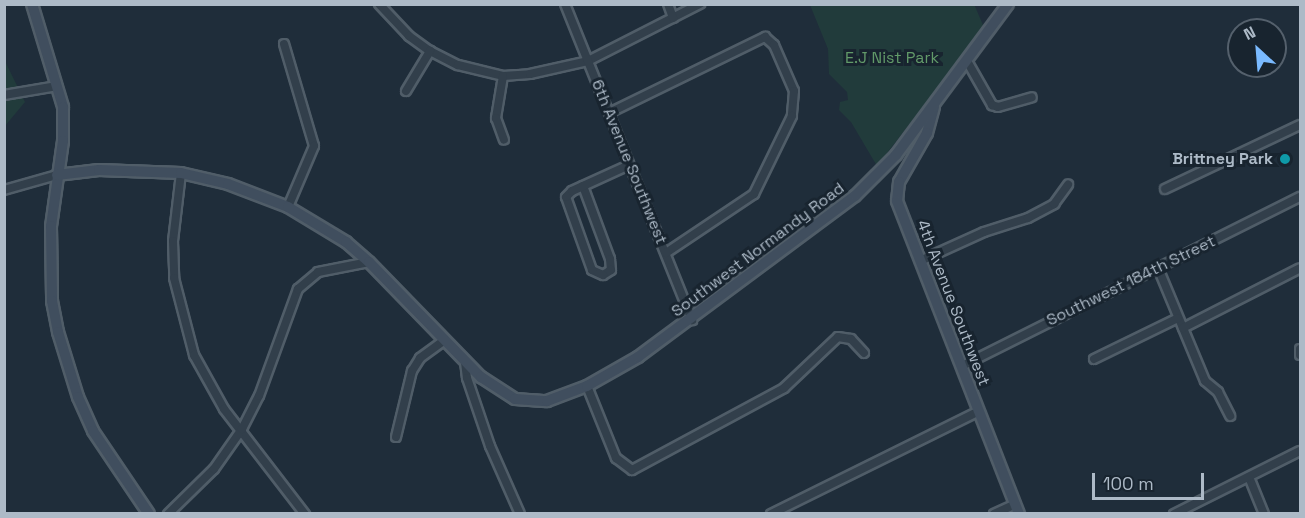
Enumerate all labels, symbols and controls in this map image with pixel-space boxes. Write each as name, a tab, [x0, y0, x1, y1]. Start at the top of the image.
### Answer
north arrow	[1227, 18, 1287, 78]
text: N	[1240, 21, 1259, 45]
park label: E.J Nist Park	[845, 48, 939, 68]
street label: 6th Avenue Southwest	[587, 77, 671, 247]
place label: Brittney Park	[1172, 149, 1273, 169]
marker: Brittney Park	[1278, 152, 1292, 166]
street label: Southwest Normandy Road	[668, 179, 848, 321]
street label: 4th Avenue Southwest	[912, 217, 994, 389]
street label: Southwest 184th Street	[1044, 232, 1218, 330]
scale bar	[1095, 461, 1208, 499]
text: 100 m	[1103, 472, 1154, 495]

